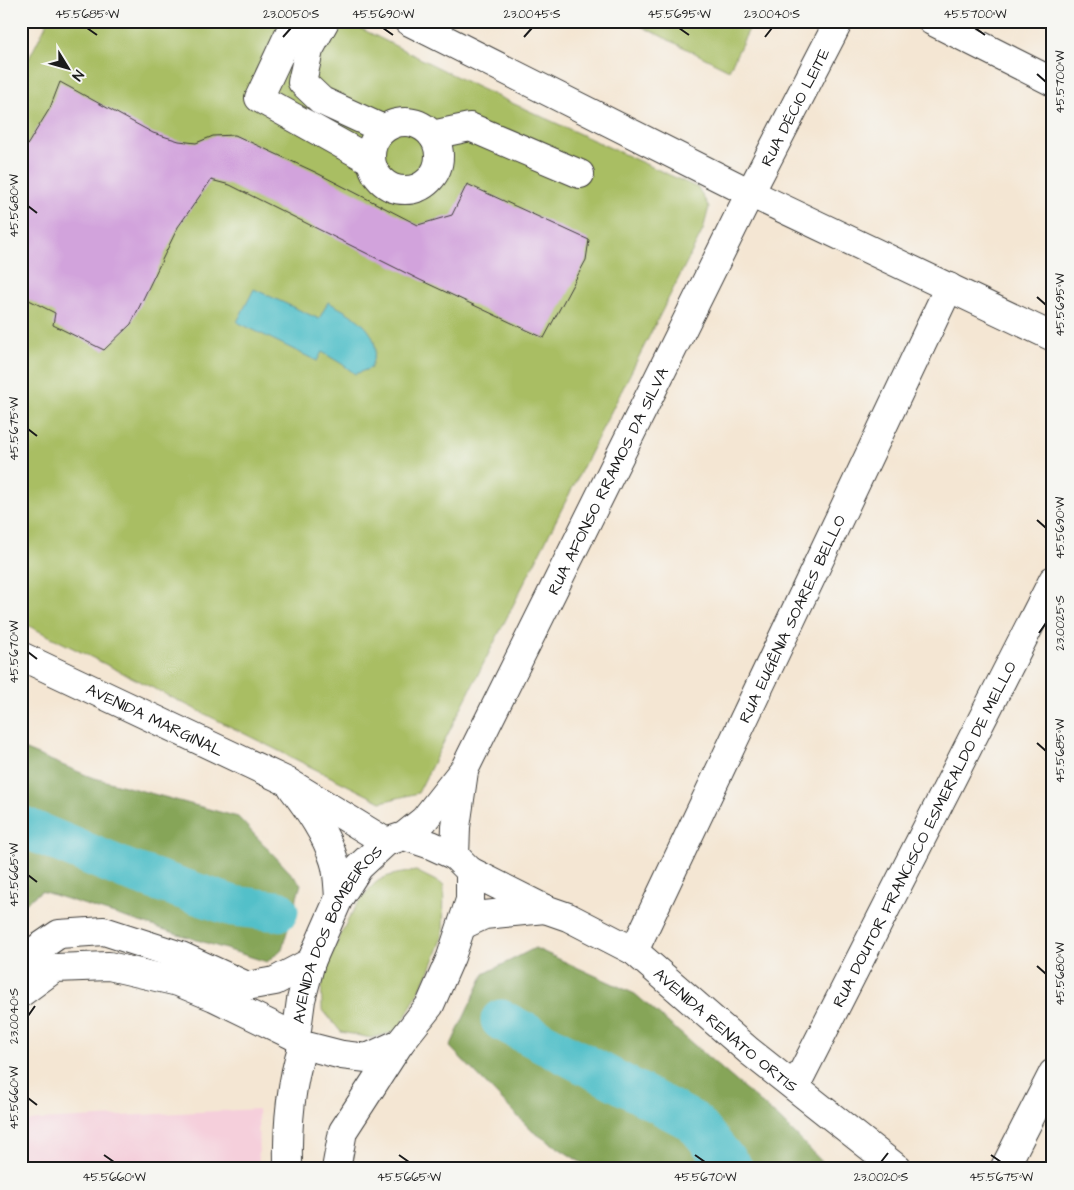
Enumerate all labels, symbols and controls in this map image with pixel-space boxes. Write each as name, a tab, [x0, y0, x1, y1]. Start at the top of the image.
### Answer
text: 45.5685°W	[55, 6, 120, 23]
text: 23.0050°S	[263, 6, 319, 23]
text: 45.5690°W	[352, 6, 415, 23]
text: 23.0045°S	[504, 6, 561, 23]
text: 45.5695°W	[647, 6, 712, 23]
text: 23.0040°S	[744, 6, 800, 23]
text: 45.5700°W	[943, 6, 1007, 23]
north arrow	[42, 42, 92, 92]
street label: RUA DÉCIO LEITE	[756, 44, 835, 170]
text: 45.5700°W	[1052, 50, 1069, 114]
text: N	[67, 66, 88, 85]
text: 45.5680°W	[6, 173, 23, 238]
text: 45.5695°W	[1052, 272, 1069, 337]
street label: RUA AFONSO RRAMOS DA SILVA	[543, 364, 674, 599]
text: 45.5675°W	[6, 396, 23, 461]
text: 45.5690°W	[1052, 496, 1069, 559]
street label: RUA EUGÊNIA SOARES BELLO	[734, 511, 851, 727]
text: 23.0025°S	[1052, 595, 1069, 651]
text: 45.5670°W	[6, 620, 23, 684]
street label: RUA DOUTOR FRANCISCO ESMERALDO DE MELLO	[827, 657, 1022, 1011]
street label: AVENIDA MARGINAL	[82, 678, 226, 762]
text: 45.5685°W	[1052, 718, 1069, 783]
street label: AVENIDA DOS BOMBEIROS	[288, 840, 388, 1025]
text: 45.5665°W	[6, 842, 23, 907]
text: 45.5680°W	[1052, 941, 1069, 1006]
street label: AVENIDA RENATO ORTIS	[649, 963, 802, 1098]
text: 23.0040°S	[6, 988, 23, 1044]
text: 45.5660°W	[6, 1066, 23, 1130]
text: 45.5660°W	[82, 1169, 146, 1186]
text: 45.5665°W	[377, 1169, 442, 1186]
text: 45.5670°W	[673, 1169, 737, 1186]
text: 23.0020°S	[854, 1169, 909, 1186]
text: 45.5675°W	[969, 1169, 1034, 1186]

